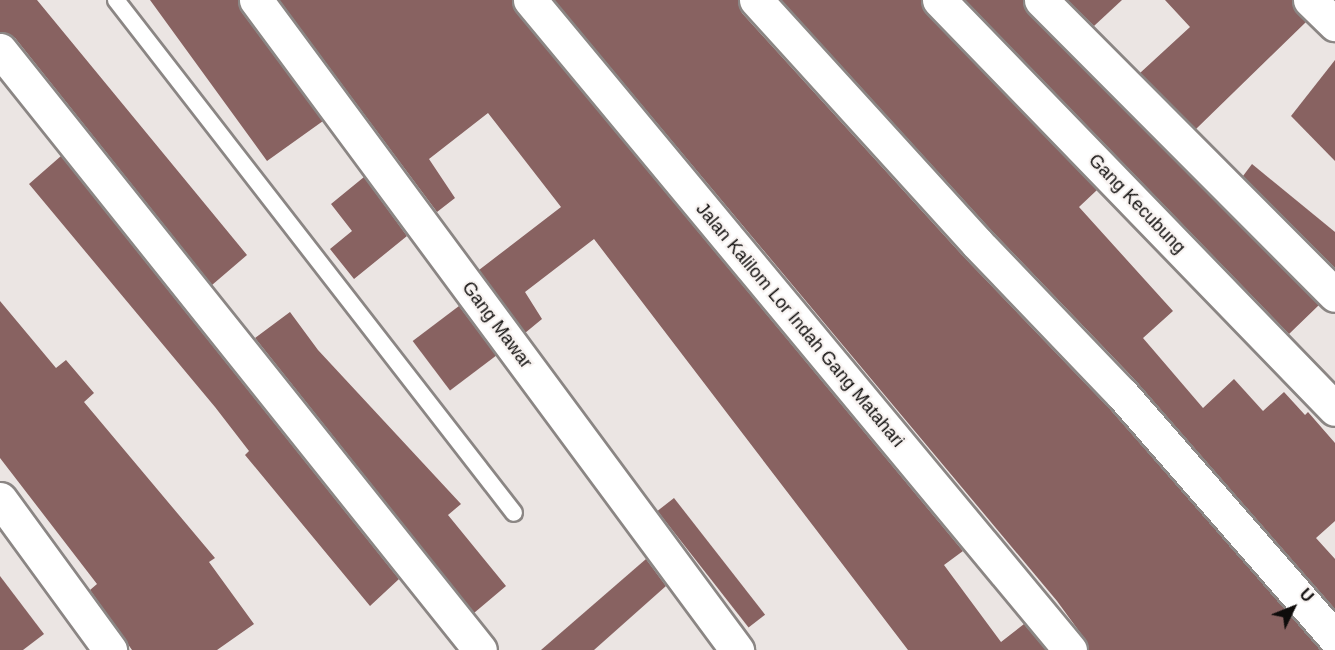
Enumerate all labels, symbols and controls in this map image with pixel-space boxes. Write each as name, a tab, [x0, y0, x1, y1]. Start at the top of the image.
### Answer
street label: Gang Kecubung	[1084, 150, 1190, 258]
street label: Jalan Kalilom Lor Indah Gang Matahari	[691, 198, 909, 452]
street label: Gang Mawar	[457, 277, 537, 373]
north arrow	[1263, 578, 1323, 638]
text: U	[1296, 585, 1317, 605]

